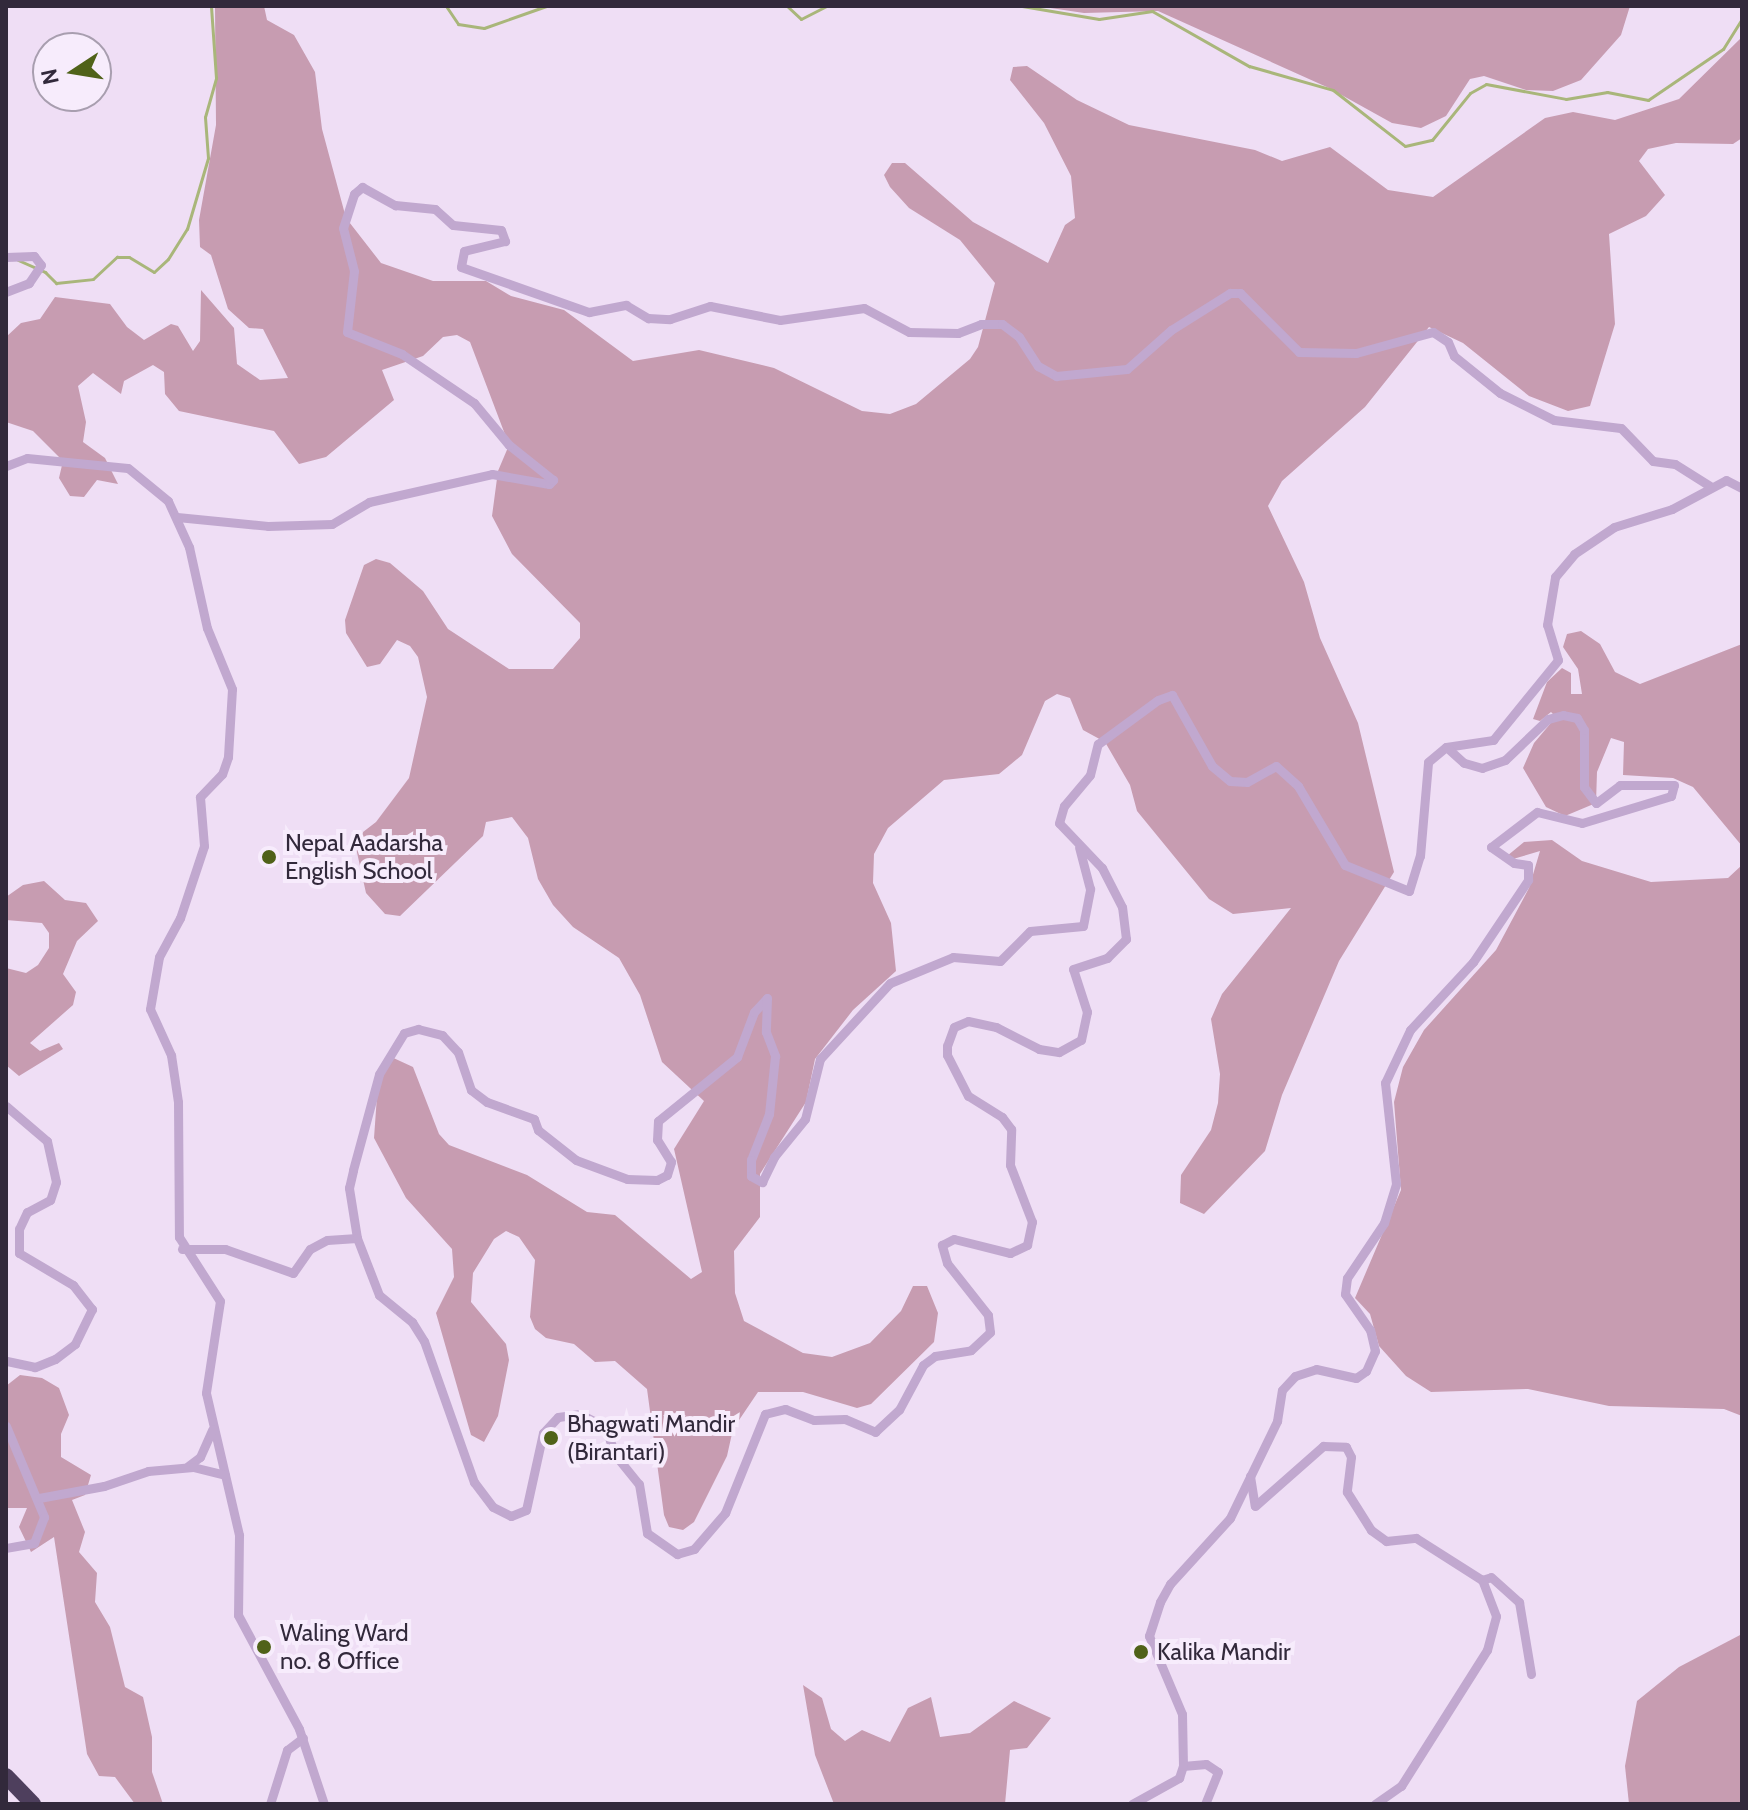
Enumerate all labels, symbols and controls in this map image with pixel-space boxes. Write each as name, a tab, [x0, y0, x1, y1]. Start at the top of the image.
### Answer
north arrow	[32, 32, 112, 112]
text: N	[35, 66, 65, 87]
place label: Nepal Aadarsha English School	[285, 829, 443, 885]
marker: Nepal Aadarsha English School	[260, 848, 278, 866]
place label: Bhagwati Mandir (Birantari)	[567, 1410, 735, 1466]
marker: Bhagwati Mandir (Birantari)	[542, 1429, 560, 1447]
place label: Waling Ward no. 8 Office	[280, 1619, 409, 1675]
marker: Waling Ward no. 8 Office	[255, 1638, 273, 1656]
place label: Kalika Mandir	[1157, 1638, 1291, 1666]
marker: Kalika Mandir	[1132, 1643, 1150, 1661]

